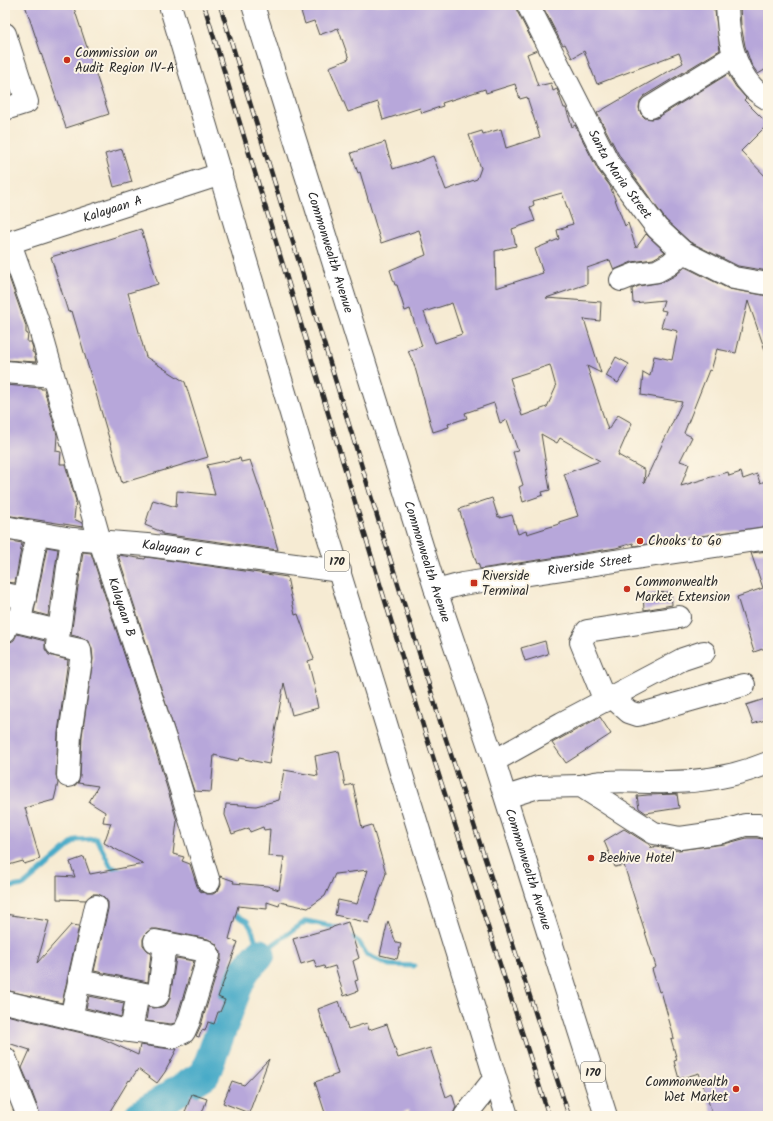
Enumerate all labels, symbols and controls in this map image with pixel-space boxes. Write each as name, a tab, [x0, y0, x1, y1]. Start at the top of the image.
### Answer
place label: Commission on Audit Region IV-A	[75, 43, 175, 79]
marker: Commission on Audit Region IV-A	[62, 55, 72, 65]
street label: Santa Maria Street	[583, 126, 658, 224]
street label: Commonwealth Avenue	[301, 189, 359, 316]
street label: Kalayaan A	[80, 190, 145, 229]
street label: Commonwealth Avenue	[398, 498, 456, 625]
place label: Chooks to Go	[648, 531, 721, 552]
street label: Kalayaan C	[141, 534, 204, 563]
marker: Chooks to Go	[635, 536, 645, 546]
street label: Riverside Street	[546, 548, 634, 582]
road number: 170	[325, 551, 349, 571]
place label: Riverside Terminal	[482, 566, 529, 602]
place label: Commonwealth Market Extension	[635, 572, 730, 608]
street label: Kalayaan B	[102, 574, 141, 640]
marker: Riverside Terminal	[469, 578, 479, 588]
marker: Commonwealth Market Extension	[622, 584, 632, 594]
street label: Commonwealth Avenue	[499, 806, 557, 933]
place label: Beehive Hotel	[599, 848, 674, 869]
marker: Beehive Hotel	[586, 853, 596, 863]
road number: 170	[581, 1062, 605, 1082]
place label: Commonwealth Wet Market	[645, 1072, 729, 1108]
marker: Commonwealth Wet Market	[731, 1084, 741, 1094]

